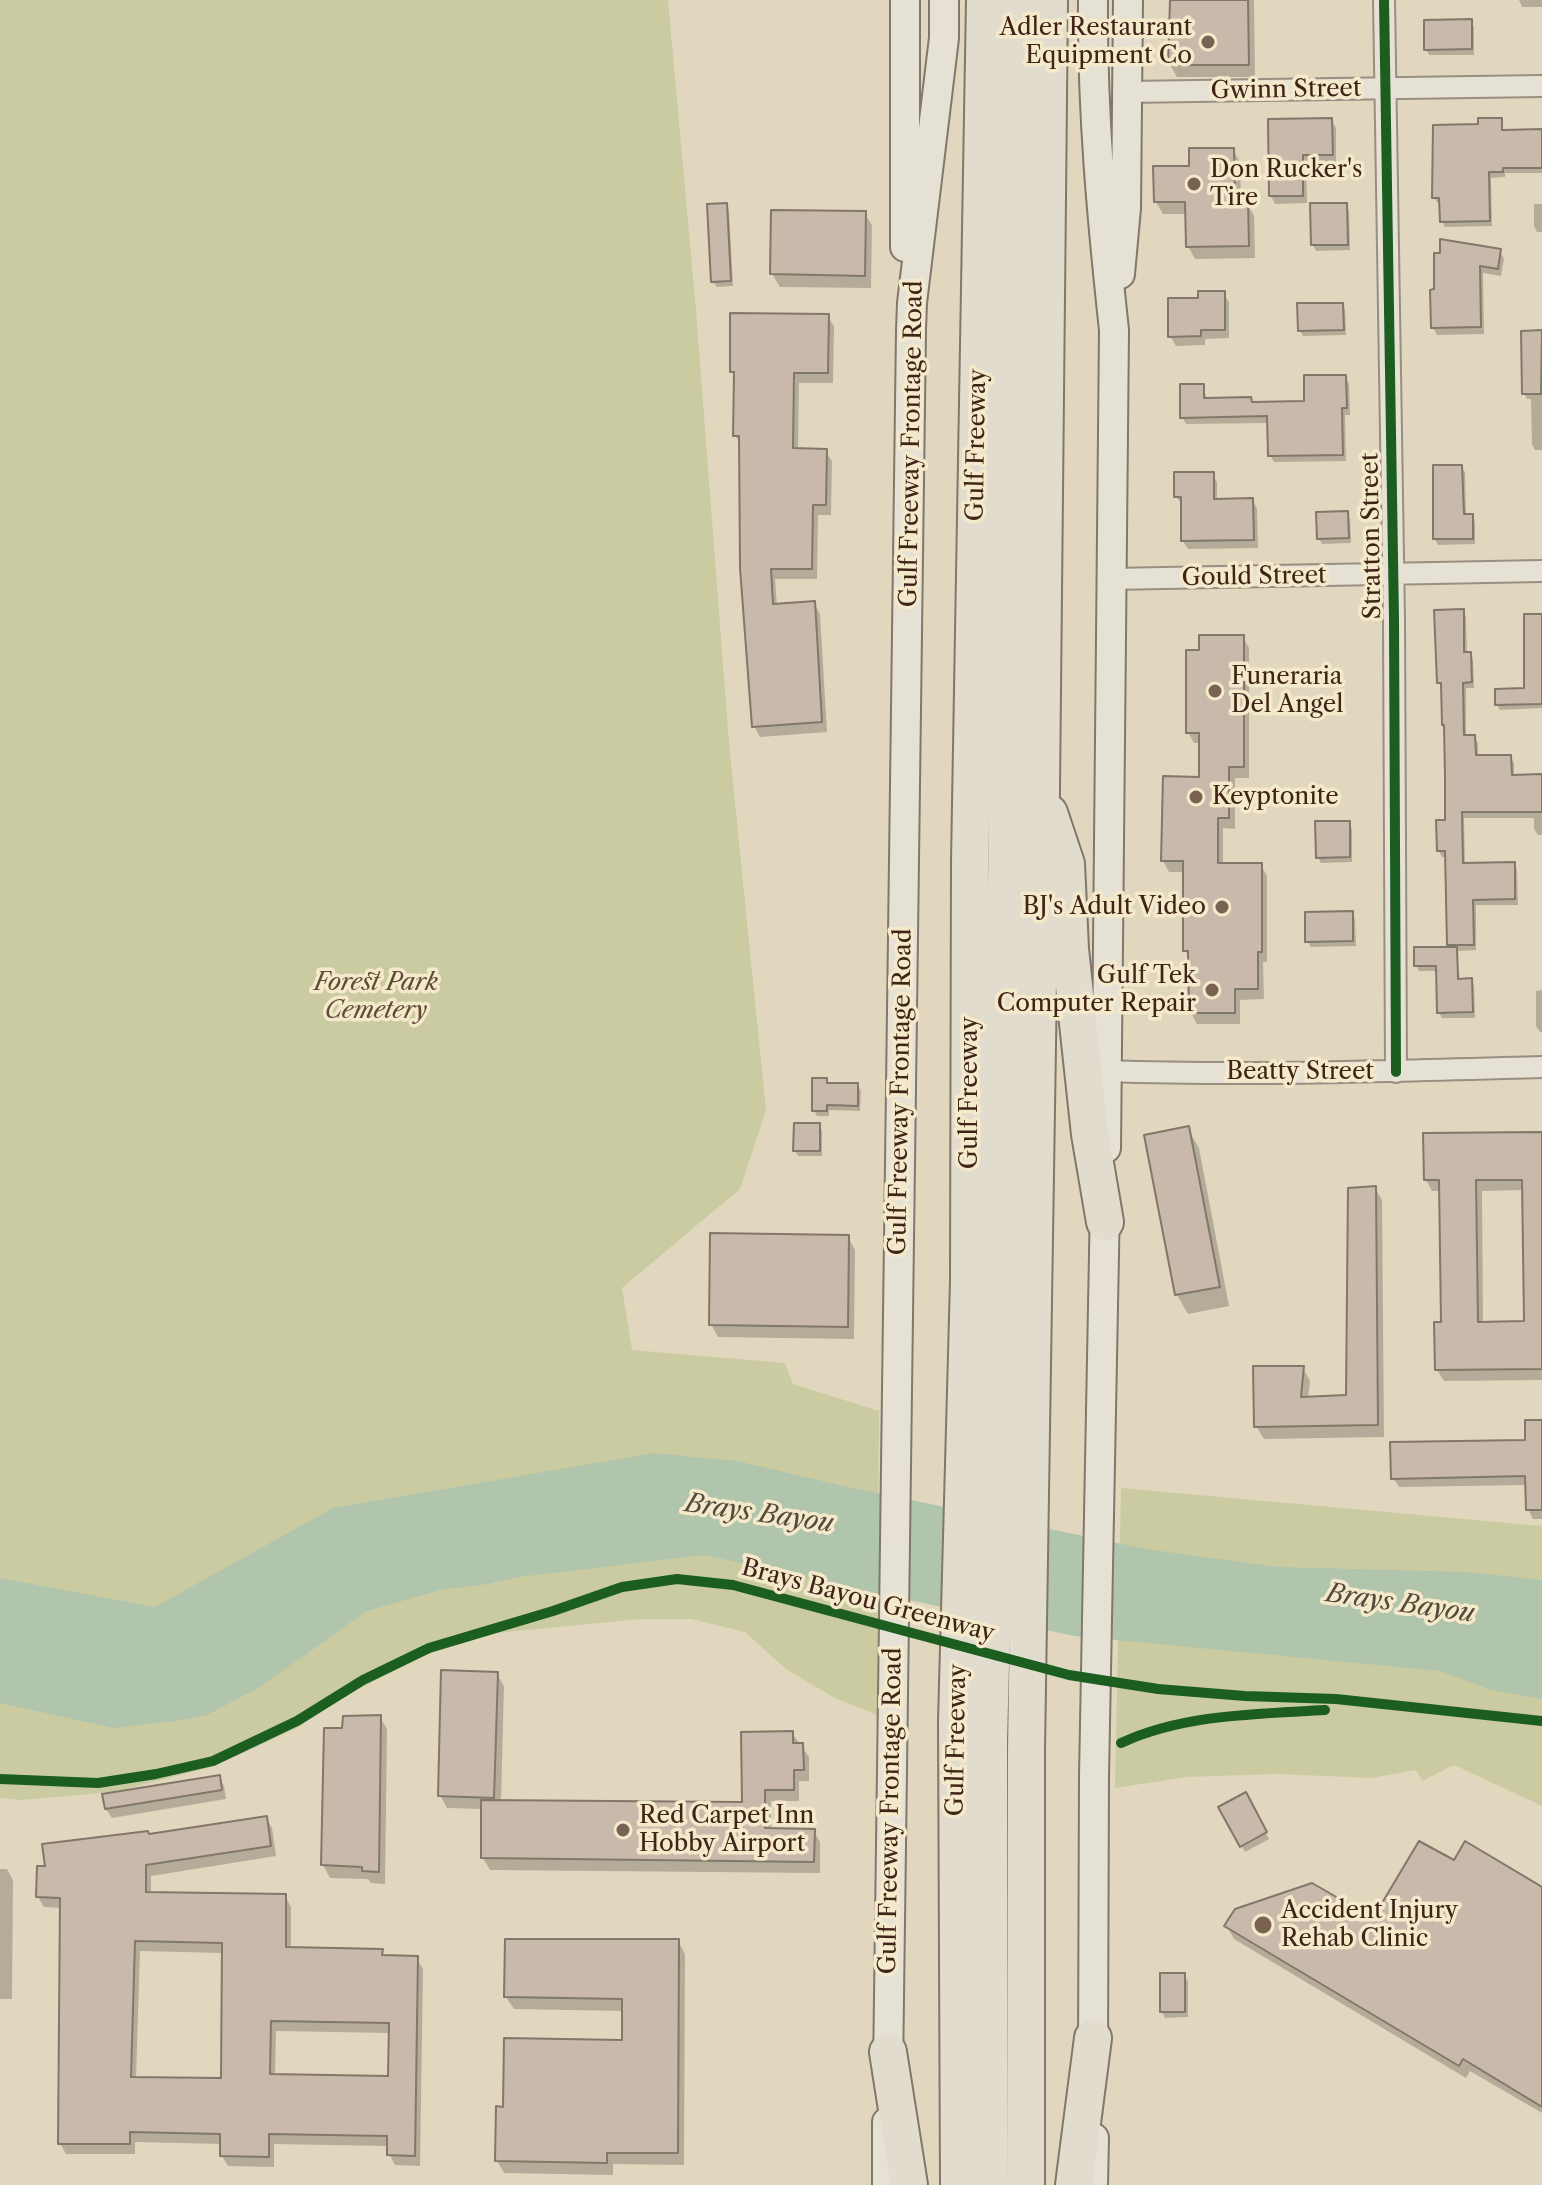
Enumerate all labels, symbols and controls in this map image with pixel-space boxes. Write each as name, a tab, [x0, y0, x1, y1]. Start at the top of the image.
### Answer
place label: Adler Restaurant Equipment Co	[1000, 14, 1192, 70]
marker: Adler Restaurant Equipment Co	[1199, 33, 1217, 51]
street label: Gwinn Street	[1210, 74, 1362, 106]
place label: Don Rucker's Tire	[1210, 156, 1362, 212]
marker: Don Rucker's Tire	[1185, 175, 1203, 193]
street label: Gulf Freeway Frontage Road	[895, 280, 929, 608]
street label: Gulf Freeway	[961, 368, 993, 522]
street label: Stratton Street	[1356, 452, 1388, 620]
street label: Gould Street	[1181, 561, 1327, 593]
place label: Funeraria Del Angel	[1231, 663, 1343, 719]
marker: Funeraria Del Angel	[1206, 682, 1224, 700]
place label: Keyptonite	[1212, 783, 1339, 811]
marker: Keyptonite	[1187, 788, 1205, 806]
place label: BJ's Adult Video	[1023, 893, 1206, 921]
marker: BJ's Adult Video	[1213, 898, 1231, 916]
street label: Gulf Freeway Frontage Road	[884, 928, 918, 1256]
place label: Gulf Tek Computer Repair	[997, 962, 1196, 1018]
park label: Forest Park Cemetery	[314, 969, 438, 1025]
marker: Gulf Tek Computer Repair	[1203, 981, 1221, 999]
street label: Gulf Freeway	[956, 1017, 984, 1169]
street label: Beatty Street	[1226, 1058, 1374, 1086]
water label: Brays Bayou	[683, 1488, 835, 1540]
street label: Brays Bayou Greenway	[738, 1553, 998, 1649]
water label: Brays Bayou	[1324, 1578, 1476, 1630]
street label: Gulf Freeway Frontage Road	[874, 1647, 908, 1975]
street label: Gulf Freeway	[941, 1663, 973, 1817]
place label: Red Carpet Inn Hobby Airport	[639, 1802, 814, 1858]
marker: Red Carpet Inn Hobby Airport	[614, 1821, 632, 1839]
place label: Accident Injury Rehab Clinic	[1281, 1897, 1458, 1953]
marker: Accident Injury Rehab Clinic	[1252, 1914, 1274, 1936]

